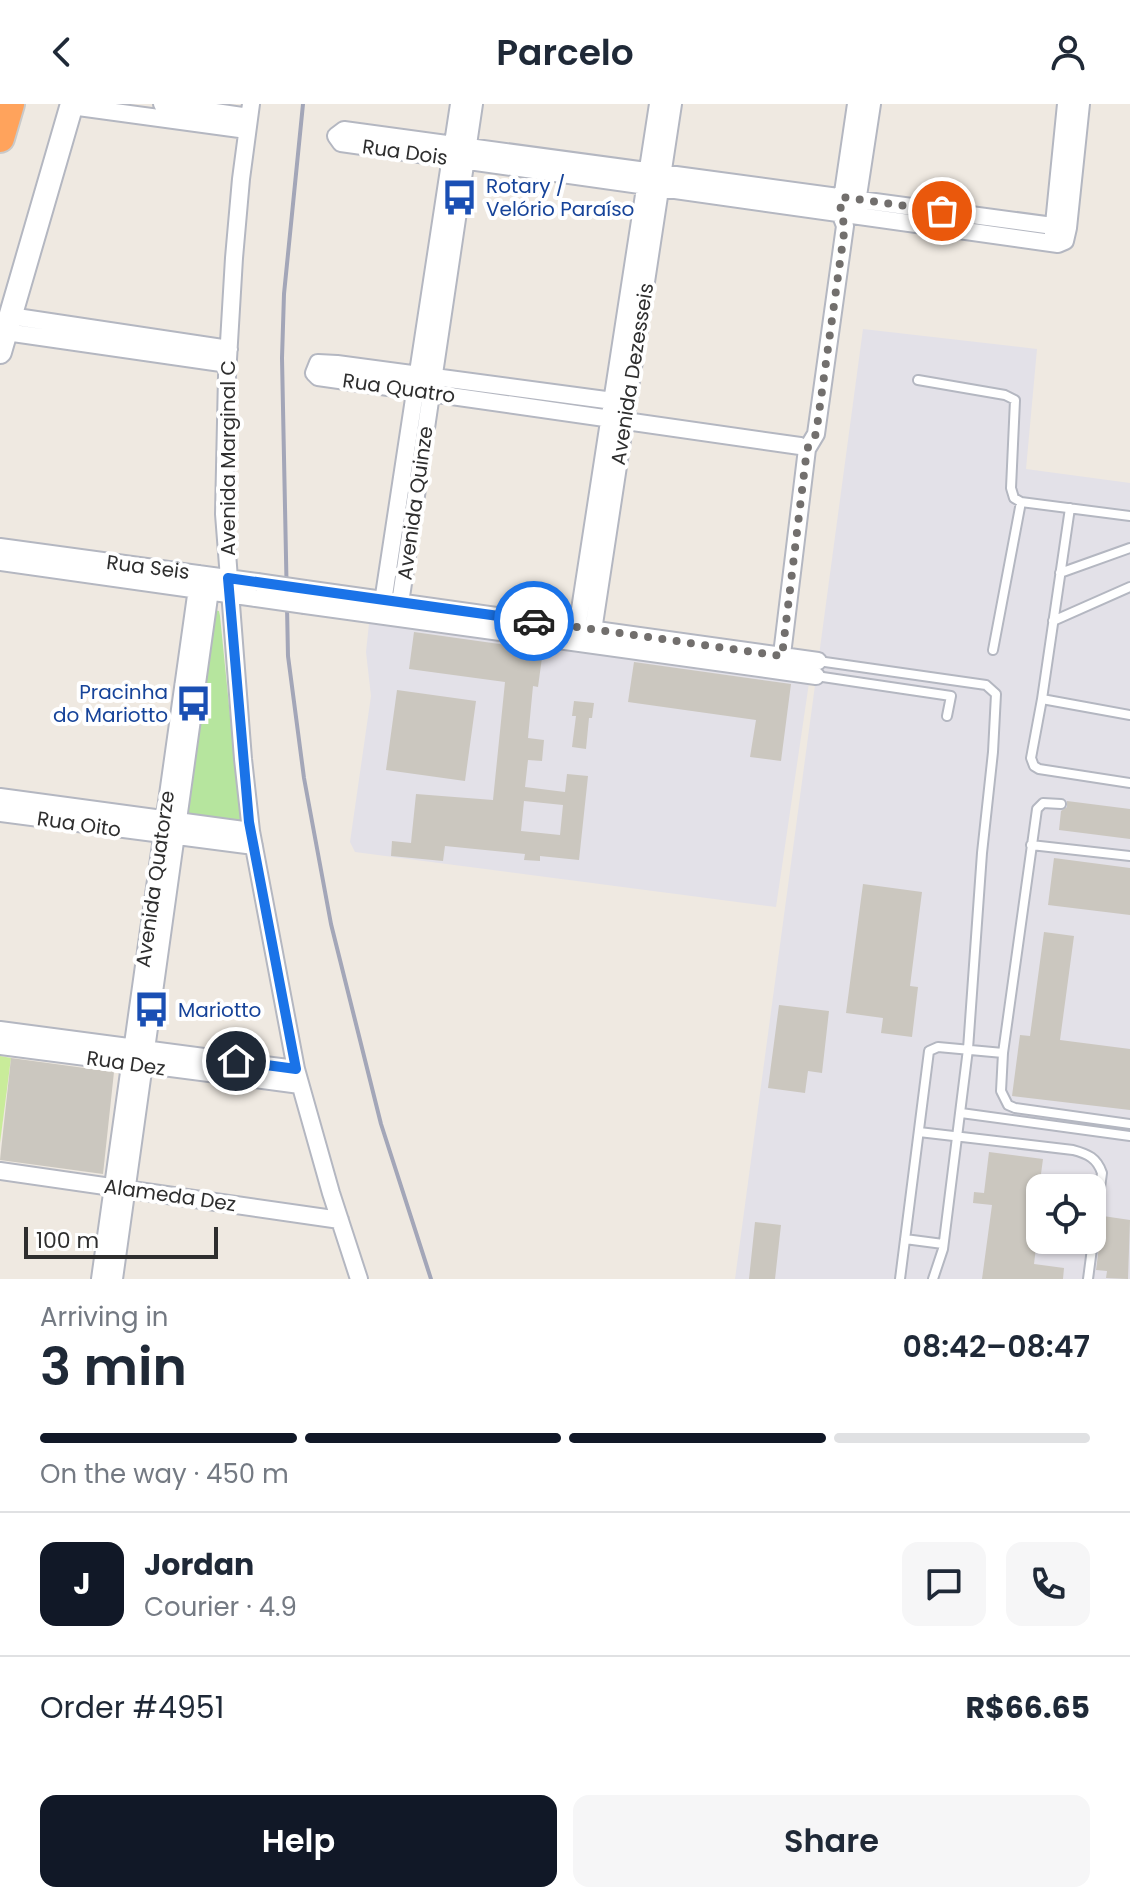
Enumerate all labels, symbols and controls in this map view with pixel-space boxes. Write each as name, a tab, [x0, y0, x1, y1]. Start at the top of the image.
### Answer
text: Parcelo	[496, 27, 634, 78]
icon: back	[40, 30, 84, 74]
icon: person	[1046, 30, 1090, 74]
street label: Rua Dois	[360, 132, 450, 172]
place label: Rotary / Velório Paraíso	[486, 172, 634, 223]
pin	[908, 177, 976, 245]
bus stop icon: Rotary / Velório Paraíso	[441, 179, 479, 217]
icon: bag	[920, 189, 964, 233]
street label: Avenida Dezesseis	[604, 281, 660, 467]
street label: Avenida Marginal C	[214, 360, 242, 556]
street label: Rua Quatro	[341, 366, 457, 410]
street label: Avenida Quinze	[390, 424, 440, 582]
street label: Rua Seis	[105, 548, 191, 586]
courier	[494, 581, 574, 661]
icon: car	[512, 599, 556, 643]
place label: Pracinha do Mariotto	[53, 678, 168, 729]
bus stop icon: Pracinha do Mariotto	[175, 684, 213, 722]
street label: Avenida Quatorze	[129, 789, 181, 969]
street label: Rua Oito	[35, 804, 123, 844]
bus stop icon: Mariotto	[133, 991, 171, 1029]
place label: Mariotto	[178, 996, 261, 1024]
pin	[202, 1027, 270, 1095]
icon: home	[214, 1039, 258, 1083]
street label: Rua Dez	[85, 1044, 167, 1082]
street label: Alameda Dez	[102, 1172, 238, 1218]
map controls	[1026, 1174, 1106, 1254]
button: locate	[1026, 1174, 1106, 1254]
scale bar	[24, 1223, 218, 1259]
text: 100 m	[36, 1225, 99, 1256]
text: Arriving in	[40, 1299, 169, 1335]
text: 08:42–08:47	[903, 1325, 1090, 1368]
text: 3 min	[40, 1330, 187, 1403]
text: On the way · 450 m	[40, 1456, 289, 1492]
button: chat	[902, 1542, 986, 1626]
button: phone	[1006, 1542, 1090, 1626]
text: Jordan	[144, 1543, 254, 1586]
text: J	[73, 1562, 91, 1605]
text: Courier · 4.9	[144, 1589, 297, 1625]
text: Order #4951	[40, 1686, 224, 1729]
text: R$66.65	[965, 1686, 1090, 1729]
button: Help	[40, 1795, 557, 1887]
button: Share	[573, 1795, 1090, 1887]

